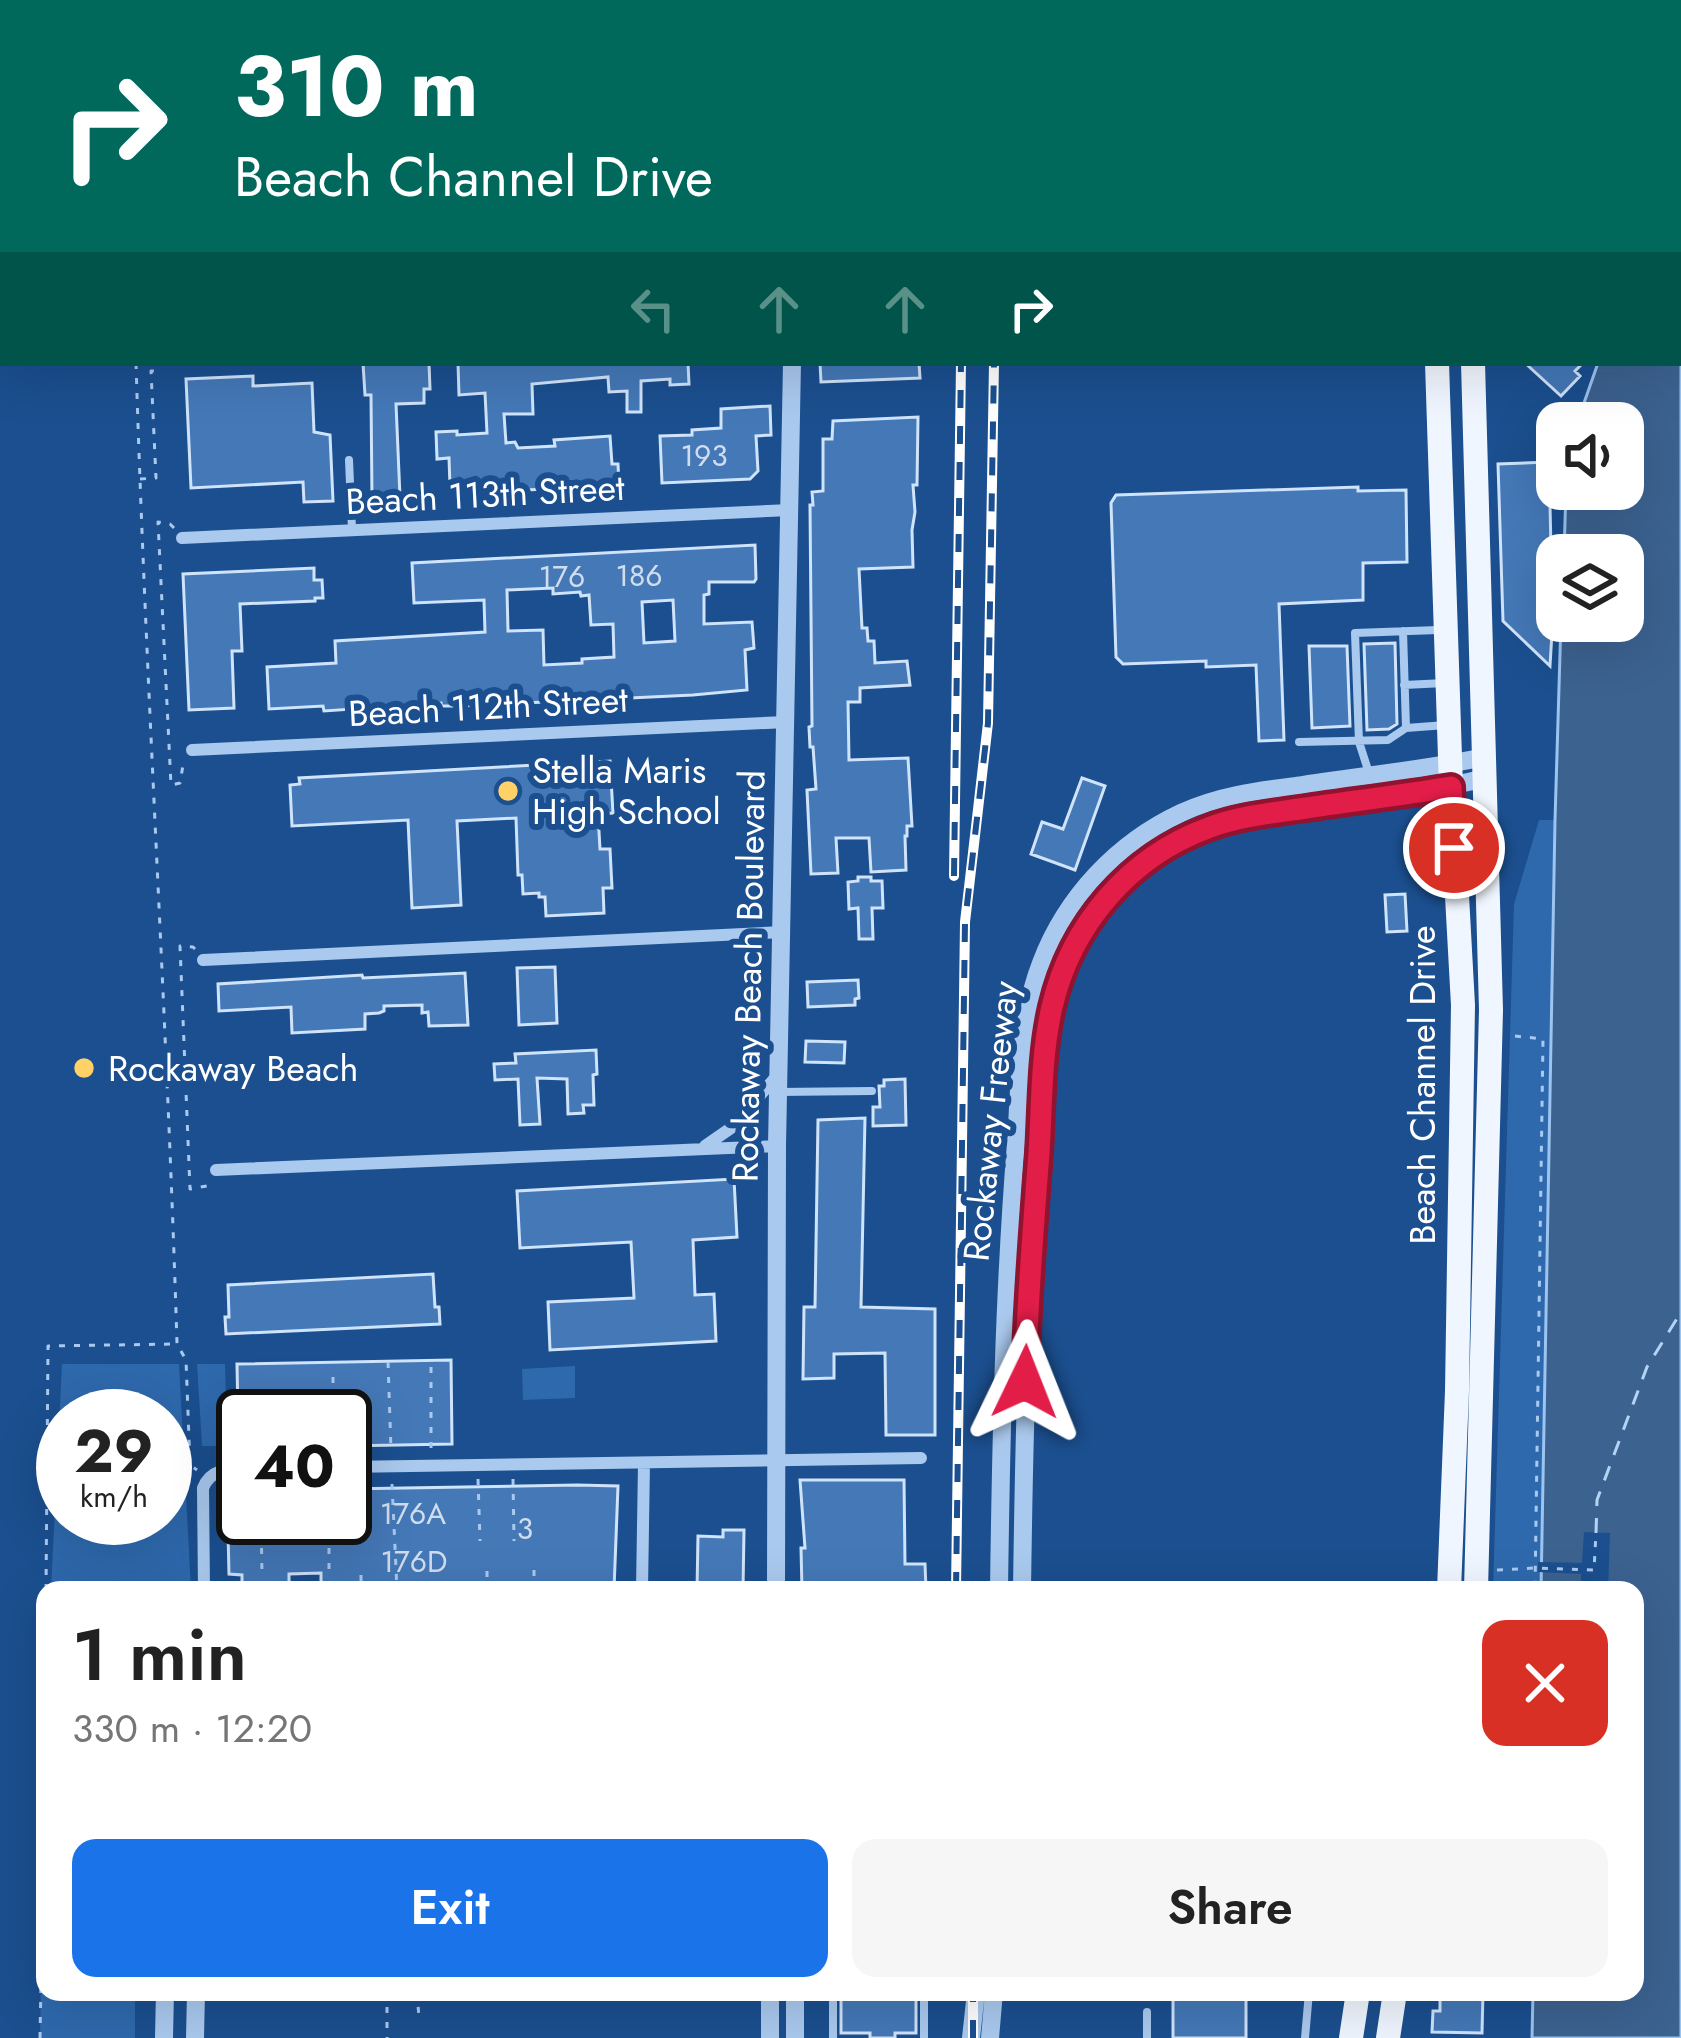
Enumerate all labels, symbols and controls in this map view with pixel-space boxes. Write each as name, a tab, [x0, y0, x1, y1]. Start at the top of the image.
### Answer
text: 310 m	[234, 26, 479, 148]
icon: right	[36, 48, 192, 204]
text: Beach Channel Drive	[234, 138, 713, 216]
icon: left	[620, 276, 686, 342]
icon: ahead	[746, 276, 812, 342]
icon: ahead	[872, 276, 938, 342]
icon: right	[998, 276, 1064, 342]
map controls	[1536, 402, 1644, 642]
button: sound	[1536, 402, 1644, 510]
house number: 193	[680, 434, 728, 477]
street label: Beach 113th Street	[344, 461, 626, 527]
button: layers	[1536, 534, 1644, 642]
house number: 186	[615, 554, 663, 597]
house number: 176	[539, 555, 585, 598]
street label: Beach 112th Street	[347, 673, 630, 739]
place label: Stella Maris High School	[532, 744, 721, 837]
street label: Rockaway Beach Boulevard	[718, 770, 778, 1182]
marker: Stella Maris High School	[495, 778, 521, 804]
pin	[1403, 797, 1505, 899]
icon: arrive	[1421, 815, 1487, 881]
street label: Beach Channel Drive	[1396, 925, 1448, 1245]
street label: Rockaway Freeway	[949, 978, 1031, 1264]
place label: Rockaway Beach	[108, 1042, 358, 1094]
marker: Rockaway Beach	[71, 1055, 97, 1081]
position arrow	[962, 1319, 1088, 1445]
speed limit sign: 40	[216, 1389, 372, 1545]
text: 29	[74, 1408, 154, 1495]
text: km/h	[80, 1475, 148, 1518]
house number: 176A	[380, 1492, 446, 1535]
house number: 3	[517, 1507, 533, 1550]
house number: 176D	[381, 1540, 447, 1583]
text: 1 min	[72, 1603, 247, 1707]
button: close	[1482, 1620, 1608, 1746]
text: 330 m · 12:20	[72, 1700, 312, 1757]
button: Exit	[72, 1839, 828, 1977]
button: Share	[852, 1839, 1608, 1977]

